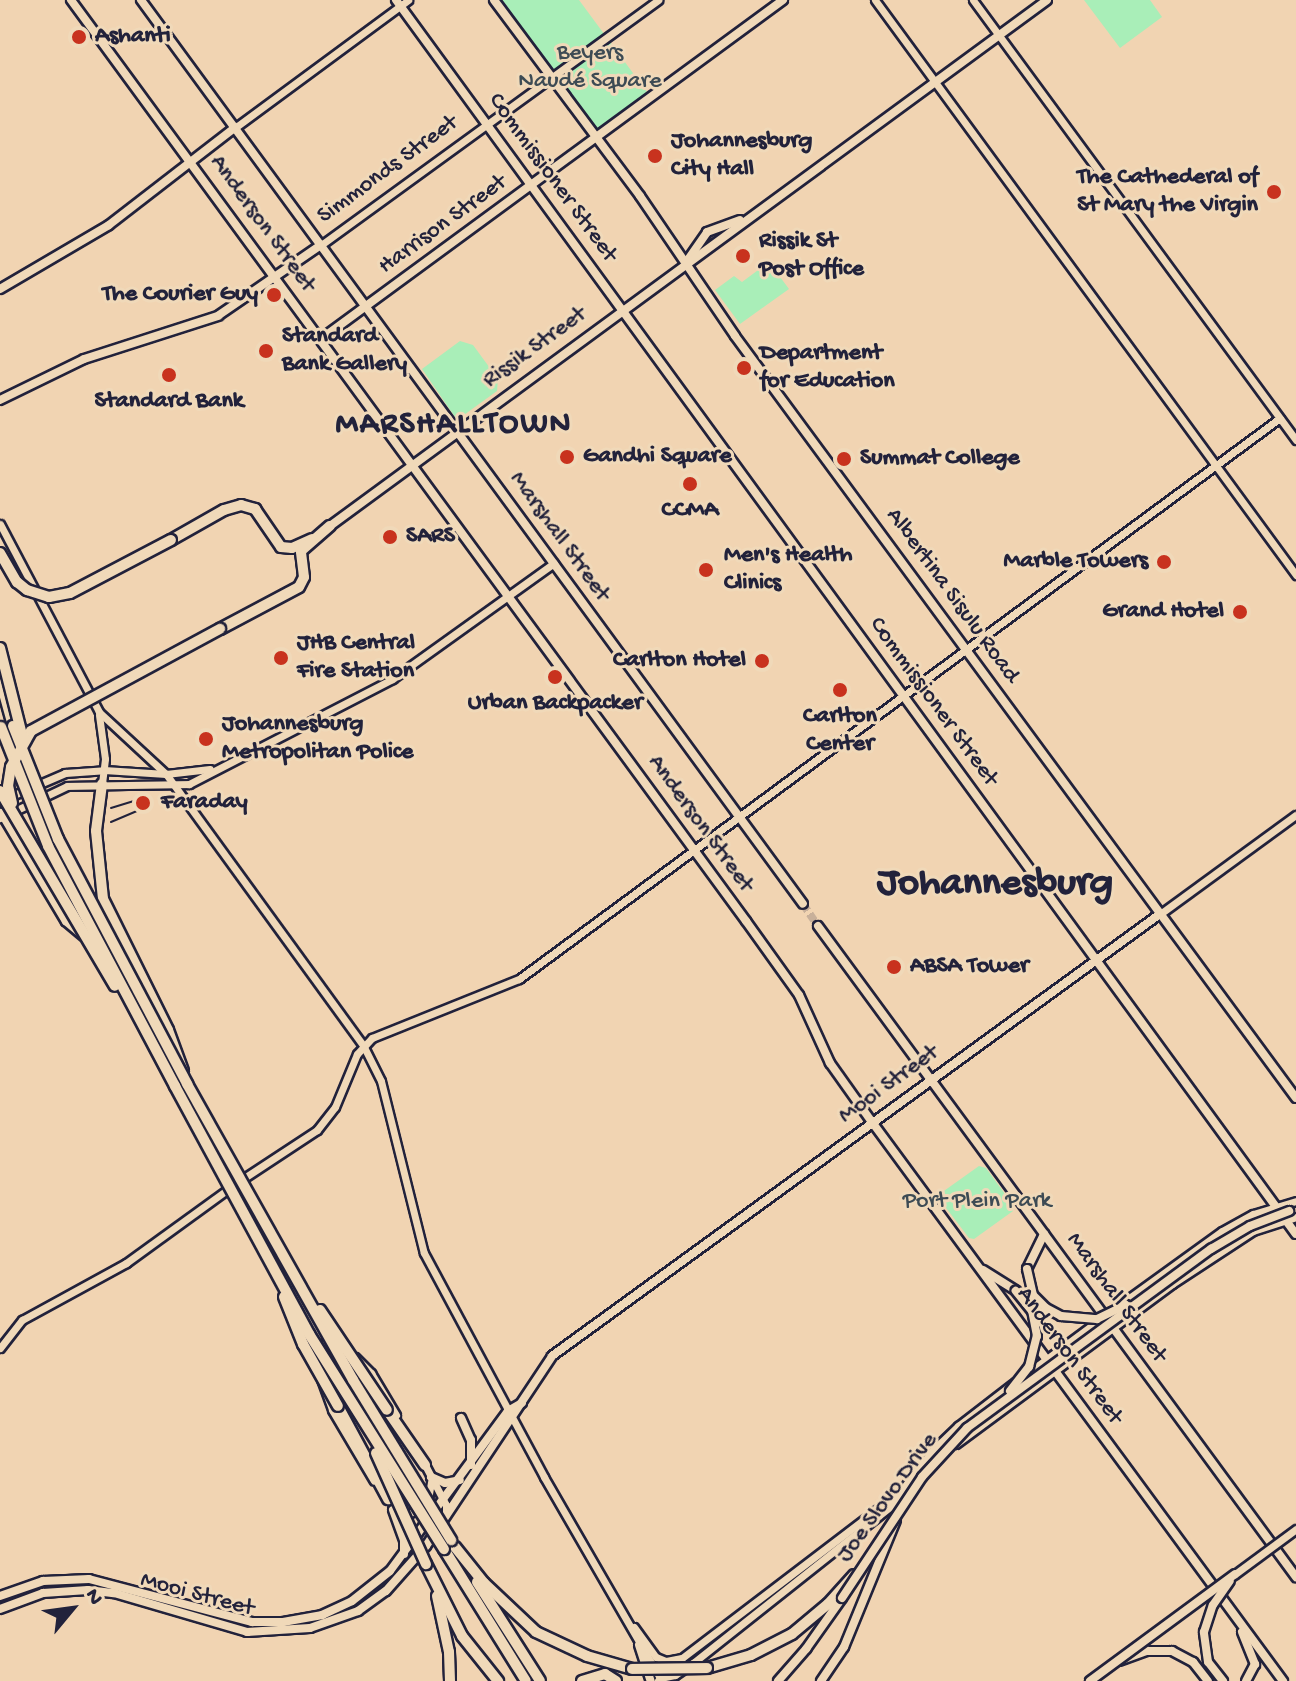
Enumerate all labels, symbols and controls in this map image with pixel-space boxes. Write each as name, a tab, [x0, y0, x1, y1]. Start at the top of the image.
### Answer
place label: Ashanti	[95, 23, 171, 51]
marker: Ashanti	[70, 28, 88, 46]
park label: Beyers Naudé Square	[518, 40, 662, 96]
street label: Commissioner Street	[481, 88, 623, 268]
street label: Simmonds Street	[312, 109, 464, 231]
place label: Johannesburg City Hall	[671, 128, 812, 184]
marker: Johannesburg City Hall	[646, 147, 664, 165]
street label: Anderson Street	[202, 150, 322, 298]
place label: The Cathederal of St Mary the Virgin	[1077, 164, 1258, 220]
street label: Harrison Street	[373, 169, 513, 281]
marker: The Cathederal of St Mary the Virgin	[1265, 183, 1283, 201]
place label: Rissik St Post Office	[759, 228, 864, 284]
marker: Rissik St Post Office	[734, 247, 752, 265]
place label: The Courier Guy	[103, 281, 258, 309]
marker: The Courier Guy	[265, 286, 283, 304]
street label: Rissik Street	[478, 301, 592, 395]
place label: Standard Bank Gallery	[282, 323, 407, 379]
place label: Department for Education	[760, 340, 895, 396]
marker: Standard Bank Gallery	[257, 342, 275, 360]
marker: Department for Education	[735, 359, 753, 377]
marker: Standard Bank	[160, 366, 178, 384]
place label: Standard Bank	[95, 388, 243, 416]
district label: MARSHALLTOWN	[336, 406, 572, 444]
place label: Gandhi Square	[583, 443, 732, 471]
place label: Summat College	[860, 445, 1020, 473]
marker: Gandhi Square	[558, 448, 576, 466]
marker: Summat College	[835, 450, 853, 468]
street label: Marshall Street	[502, 466, 616, 608]
marker: CCMA	[681, 475, 699, 493]
place label: CCMA	[662, 497, 718, 525]
street label: Albertina Sisulu Road	[879, 503, 1025, 689]
place label: SARS	[406, 523, 455, 551]
marker: SARS	[381, 528, 399, 546]
place label: Men's Health Clinics	[724, 542, 852, 598]
place label: Marble Towers	[1003, 548, 1148, 576]
marker: Marble Towers	[1155, 553, 1173, 571]
marker: Men's Health Clinics	[695, 559, 717, 581]
place label: Grand Hotel	[1102, 598, 1224, 626]
marker: Grand Hotel	[1231, 603, 1249, 621]
street label: Commissioner Street	[862, 612, 1004, 792]
place label: JHB Central Fire Station	[297, 630, 415, 686]
place label: Carlton Hotel	[613, 647, 746, 675]
marker: JHB Central Fire Station	[272, 649, 290, 667]
marker: Carlton Hotel	[753, 652, 771, 670]
marker: Urban Backpacker	[546, 668, 564, 686]
marker: Carlton Center	[831, 681, 849, 699]
place label: Urban Backpacker	[468, 690, 642, 718]
place label: Carlton Center	[803, 703, 877, 759]
place label: Johannesburg Metropolitan Police	[222, 711, 413, 767]
marker: Johannesburg Metropolitan Police	[197, 730, 215, 748]
street label: Anderson Street	[640, 750, 760, 898]
place label: Faraday	[161, 789, 248, 817]
marker: Faraday	[132, 792, 154, 814]
district label: Johannesburg	[877, 861, 1113, 909]
place label: ABSA Tower	[910, 953, 1029, 981]
marker: ABSA Tower	[885, 958, 903, 976]
street label: Mooi Street	[833, 1039, 945, 1131]
park label: Port Plein Park	[903, 1188, 1051, 1216]
street label: Marshall Street	[1059, 1227, 1173, 1369]
street label: Anderson Street	[1009, 1282, 1129, 1430]
street label: Joe Slovo Drive	[831, 1428, 945, 1568]
street label: Mooi Street	[137, 1566, 257, 1624]
north arrow	[32, 1569, 112, 1649]
text: N	[78, 1585, 108, 1610]

